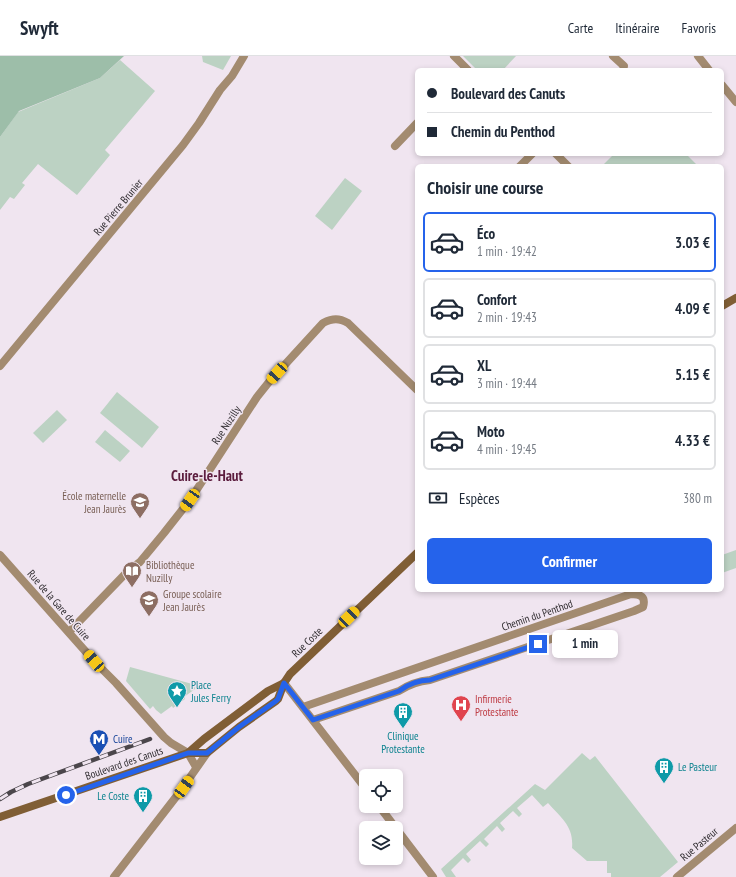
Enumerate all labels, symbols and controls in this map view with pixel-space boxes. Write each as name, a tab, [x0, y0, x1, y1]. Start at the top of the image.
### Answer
text: Swyft	[20, 16, 58, 40]
text: Carte	[568, 19, 593, 37]
text: Itinéraire	[615, 19, 660, 37]
text: Favoris	[682, 19, 716, 37]
text: Boulevard des Canuts	[451, 84, 565, 103]
text: Chemin du Penthod	[451, 122, 555, 141]
street label: Rue Pierre Brunier	[90, 176, 146, 238]
text: Choisir une course	[427, 176, 544, 199]
icon: car	[429, 224, 465, 260]
text: Éco	[477, 224, 495, 243]
text: 3.03 €	[675, 233, 710, 252]
text: 1 min · 19:42	[477, 243, 537, 260]
icon: car	[429, 290, 465, 326]
text: Confort	[477, 290, 517, 309]
text: 4.09 €	[675, 299, 710, 318]
text: 2 min · 19:43	[477, 309, 537, 326]
icon: car	[429, 356, 465, 392]
text: XL	[477, 356, 491, 375]
car	[265, 360, 289, 386]
text: 5.15 €	[675, 365, 710, 384]
text: 3 min · 19:44	[477, 375, 537, 392]
street label: Rue Nuzilly	[208, 402, 244, 447]
icon: car	[429, 422, 465, 458]
text: Moto	[477, 422, 505, 441]
text: 4.33 €	[675, 431, 710, 450]
text: 4 min · 19:45	[477, 441, 537, 458]
district label: Cuire-le-Haut	[171, 466, 244, 485]
car	[178, 487, 202, 513]
icon: cash	[427, 487, 449, 509]
place label: École maternelle Jean Jaurès	[62, 489, 126, 516]
text: Espèces	[459, 489, 499, 508]
text: 380 m	[683, 490, 712, 507]
school or university icon: École maternelle Jean Jaurès	[129, 491, 151, 519]
button: Confirmer	[427, 538, 712, 584]
place label: Bibliothèque Nuzilly	[146, 558, 195, 585]
library icon: Bibliothèque Nuzilly	[121, 560, 143, 588]
street label: Rue de la Gare de Cuire	[25, 567, 94, 643]
place label: Groupe scolaire Jean Jaurès	[162, 587, 222, 614]
school or university icon: Groupe scolaire Jean Jaurès	[138, 589, 160, 617]
street label: Chemin du Penthod	[500, 596, 575, 634]
car	[336, 604, 362, 630]
street label: Rue Coste	[289, 624, 326, 660]
callout: 1 min	[552, 630, 618, 658]
route end	[529, 635, 547, 653]
text: 1 min	[572, 635, 598, 652]
car	[82, 648, 106, 674]
place label: Place Jules Ferry	[190, 678, 232, 705]
place icon: Place Jules Ferry	[166, 680, 188, 708]
place label: Infirmerie Protestante	[475, 692, 519, 719]
hospital icon: Infirmerie Protestante	[450, 694, 472, 722]
building icon: Clinique Protestante	[392, 701, 414, 729]
metro station icon: Cuire	[88, 728, 110, 756]
place label: Clinique Protestante	[381, 729, 425, 756]
place label: Cuire	[113, 732, 133, 746]
street label: Boulevard des Canuts	[83, 743, 165, 783]
building icon: Le Pasteur	[653, 756, 675, 784]
place label: Le Pasteur	[678, 760, 717, 774]
map controls	[359, 769, 403, 865]
button: locate	[359, 769, 403, 813]
car	[172, 774, 196, 800]
building icon: Le Coste	[132, 785, 154, 813]
route start	[57, 786, 75, 804]
place label: Le Coste	[97, 789, 129, 803]
button: layers	[359, 821, 403, 865]
street label: Rue Pasteur	[677, 824, 721, 864]

